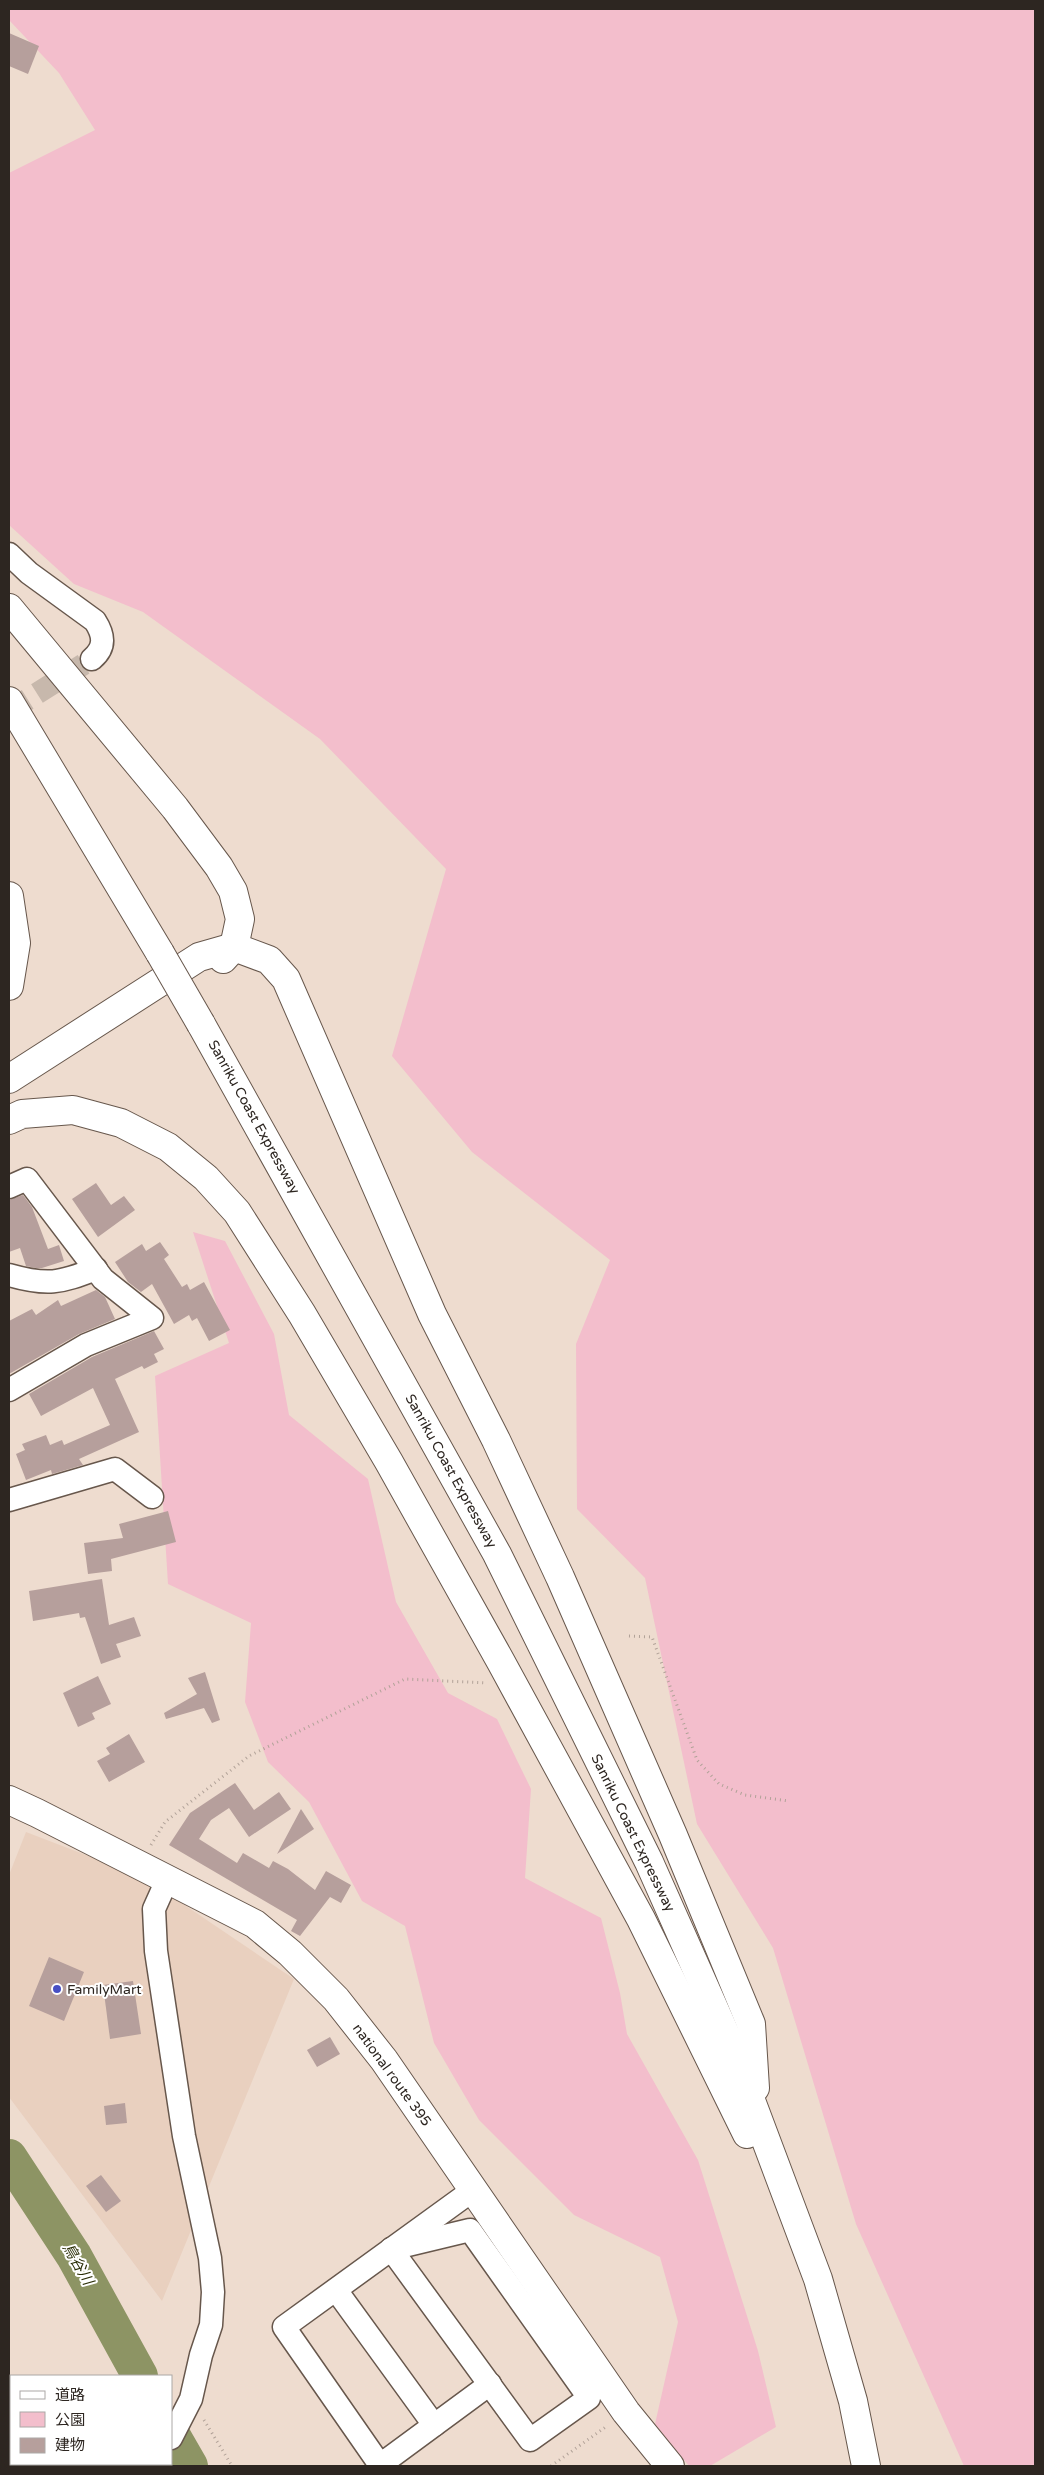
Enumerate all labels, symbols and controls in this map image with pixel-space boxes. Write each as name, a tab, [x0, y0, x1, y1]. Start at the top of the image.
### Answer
street label: Sanriku Coast Expressway	[205, 1037, 304, 1197]
street label: Sanriku Coast Expressway	[402, 1391, 501, 1551]
street label: Sanriku Coast Expressway	[587, 1751, 679, 1915]
place label: FamilyMart	[67, 1981, 142, 1998]
marker: FamilyMart	[51, 1983, 63, 1995]
street label: national route 395	[349, 2020, 435, 2130]
water label: 鳥谷川	[59, 2240, 98, 2290]
legend	[10, 2375, 172, 2465]
text: 道路	[55, 2386, 85, 2404]
text: 公園	[55, 2411, 85, 2429]
text: 建物	[55, 2436, 85, 2454]

